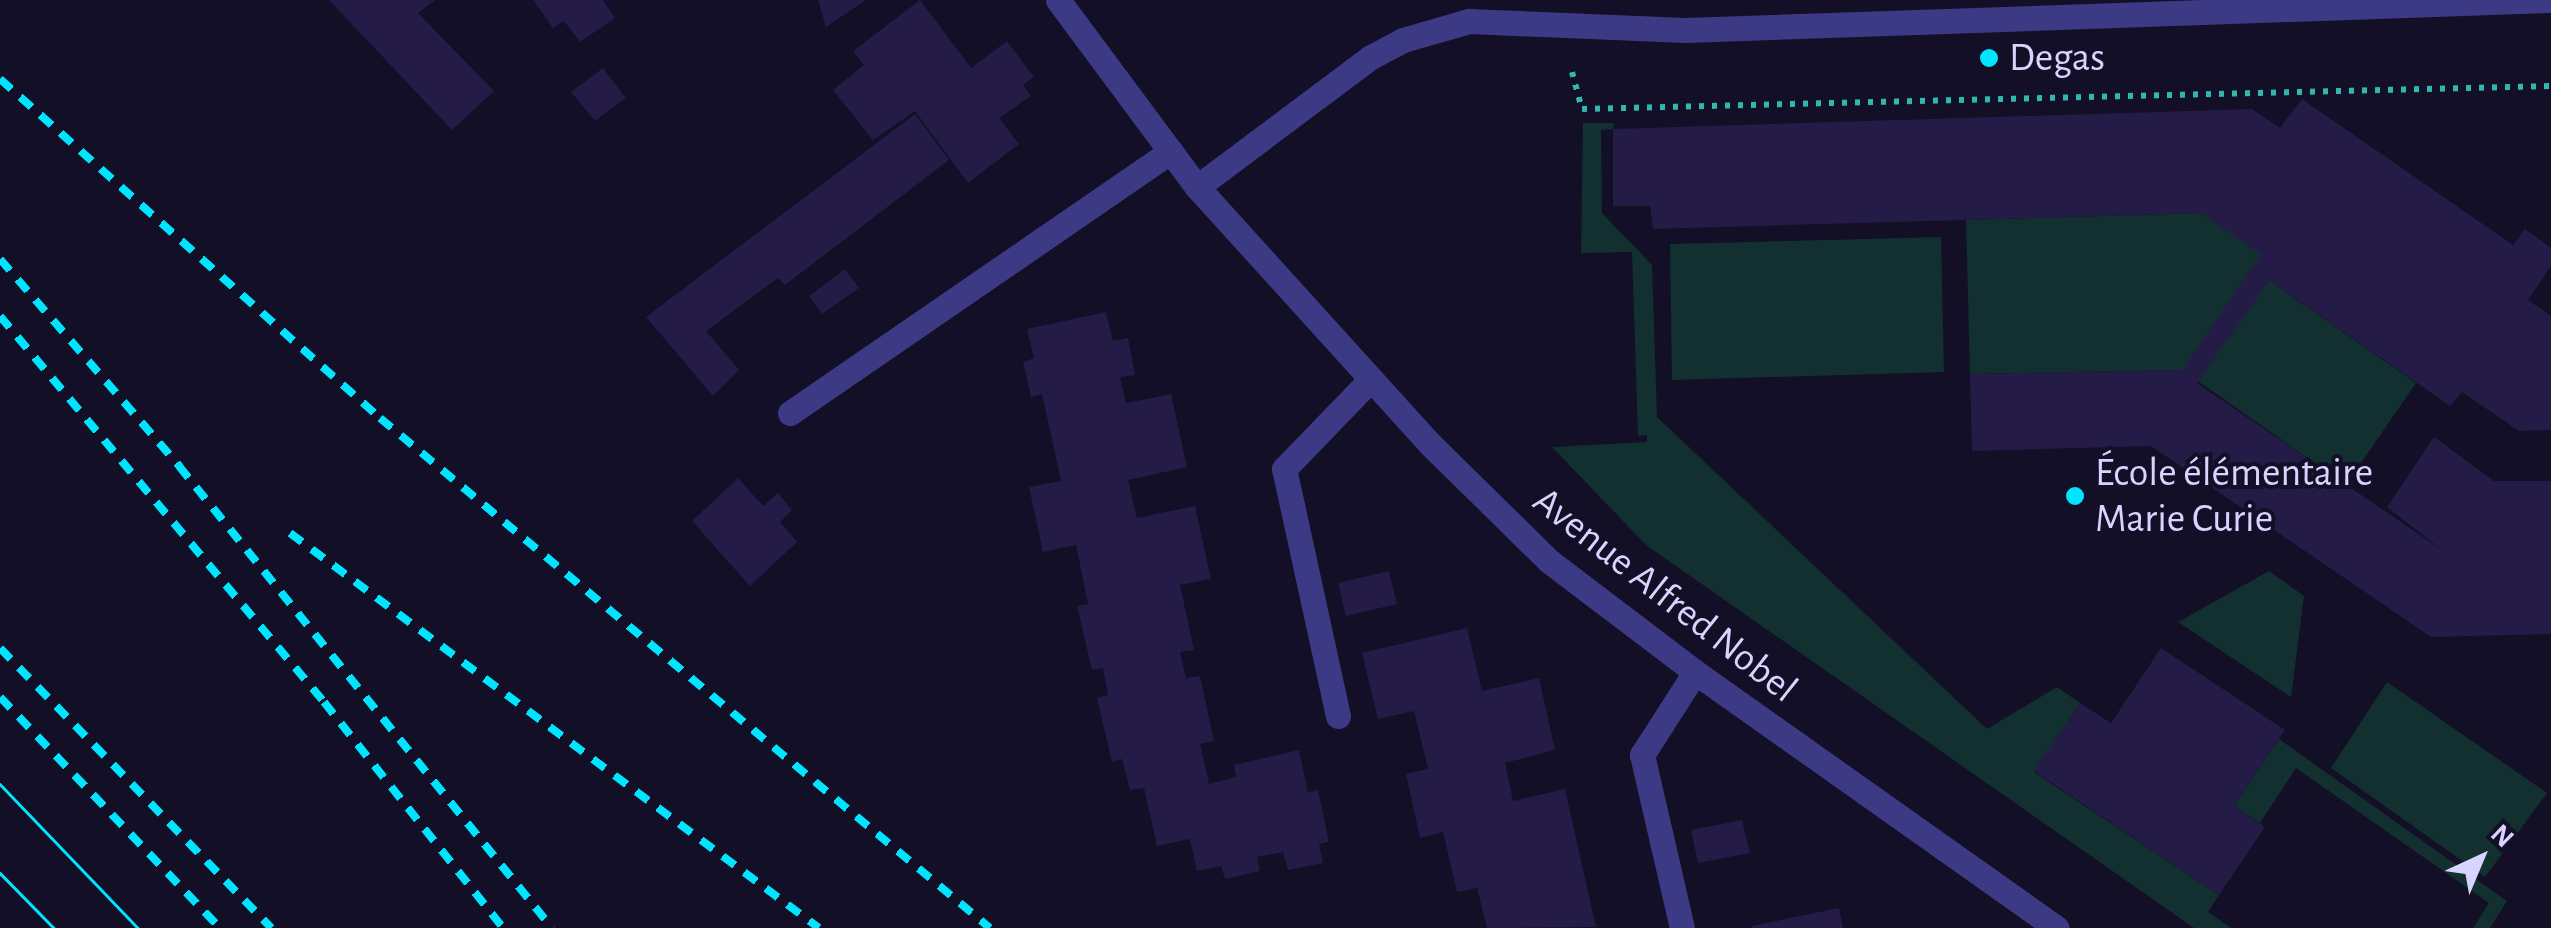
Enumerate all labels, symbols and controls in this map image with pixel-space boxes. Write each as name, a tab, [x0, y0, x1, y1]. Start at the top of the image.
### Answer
place label: Degas	[2009, 34, 2105, 82]
marker: Degas	[1978, 47, 2000, 69]
place label: École élémentaire Marie Curie	[2095, 449, 2373, 543]
street label: Avenue Alfred Nobel	[1523, 477, 1807, 713]
marker: École élémentaire Marie Curie	[2064, 485, 2086, 507]
north arrow	[2431, 808, 2531, 908]
text: N	[2485, 820, 2519, 853]

